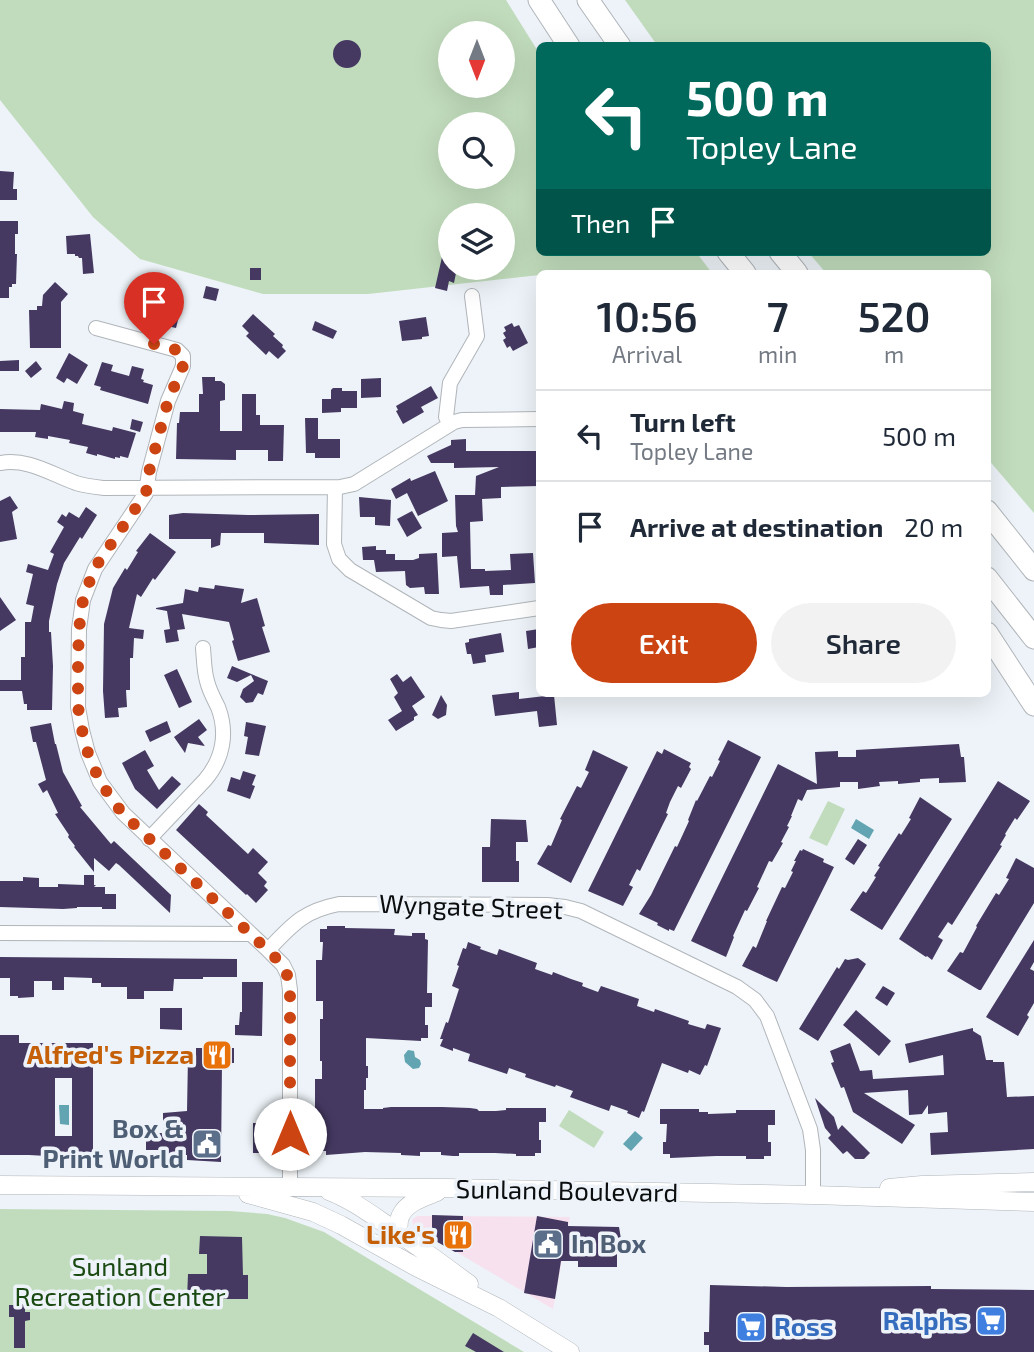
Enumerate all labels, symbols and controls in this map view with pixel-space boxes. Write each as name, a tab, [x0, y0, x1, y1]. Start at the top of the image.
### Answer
north arrow	[438, 21, 514, 98]
map controls	[438, 21, 515, 280]
text: 500 m	[686, 67, 829, 126]
icon: left	[571, 70, 662, 161]
button: search	[438, 112, 515, 189]
text: Topley Lane	[686, 127, 858, 165]
button: layers	[438, 203, 515, 280]
icon: arrive	[644, 203, 682, 241]
text: Then	[571, 207, 630, 238]
pin	[124, 272, 184, 344]
icon: arrive	[135, 283, 173, 321]
text: 10:56	[596, 290, 698, 340]
text: 7	[767, 290, 789, 340]
text: 520	[858, 290, 931, 340]
text: Arrival	[612, 340, 682, 368]
text: min	[758, 340, 797, 368]
text: m	[884, 340, 904, 368]
text: Turn left	[630, 406, 736, 437]
icon: left	[571, 417, 609, 455]
text: 500 m	[882, 420, 956, 451]
text: Topley Lane	[630, 437, 753, 465]
icon: arrive	[571, 508, 609, 546]
text: Arrive at destination	[630, 511, 883, 542]
text: 20 m	[904, 511, 963, 542]
button: Exit	[571, 603, 757, 683]
button: Share	[771, 603, 956, 683]
street label: Wyngate Street	[379, 887, 564, 924]
place label: Alfred's Pizza	[27, 1038, 194, 1069]
restaurant icon: Alfred's Pizza	[200, 1038, 234, 1072]
position arrow	[253, 1097, 327, 1171]
place label: Box & Print World	[42, 1112, 184, 1173]
public building icon: Box & Print World	[190, 1127, 224, 1161]
street label: Sunland Boulevard	[455, 1172, 679, 1207]
place label: Like's	[366, 1218, 435, 1249]
restaurant icon: Like's	[441, 1218, 475, 1252]
public building icon: In Box	[531, 1227, 565, 1261]
place label: In Box	[571, 1227, 646, 1258]
park label: Sunland Recreation Center	[14, 1250, 226, 1311]
place label: Ralphs	[883, 1304, 968, 1335]
supermarket icon: Ralphs	[974, 1304, 1008, 1338]
supermarket icon: Ross	[734, 1310, 768, 1344]
place label: Ross	[774, 1310, 834, 1341]

